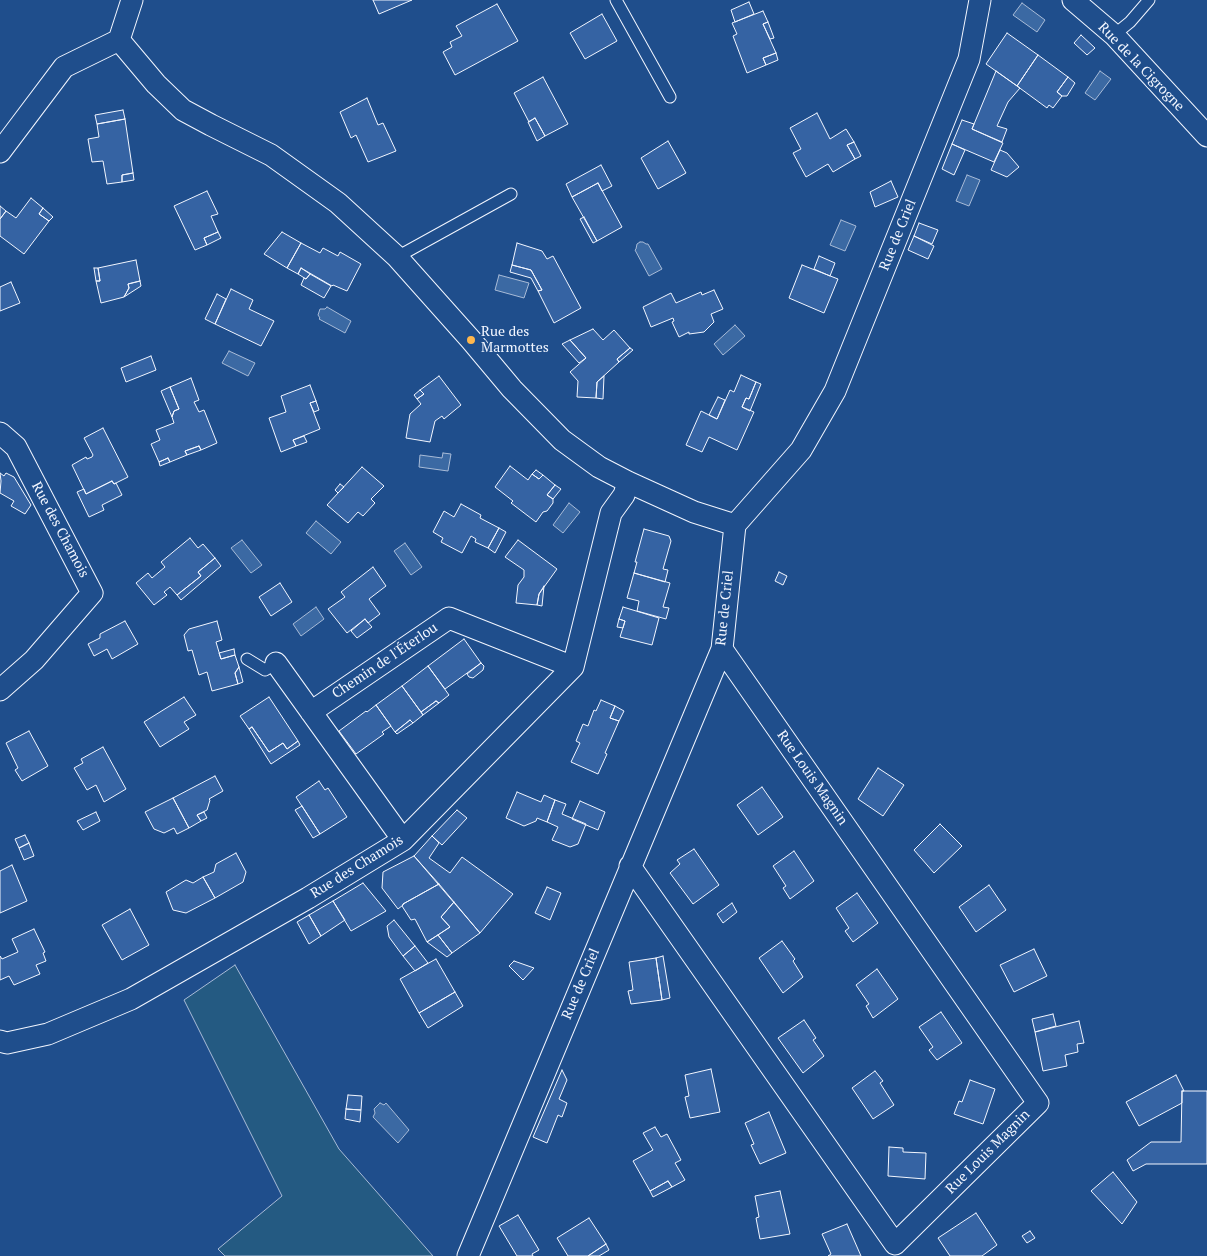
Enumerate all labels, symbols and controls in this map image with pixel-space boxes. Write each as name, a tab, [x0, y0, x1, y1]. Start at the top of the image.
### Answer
street label: Rue de la Cigrogne	[1094, 19, 1188, 115]
street label: Rue de Criel	[876, 197, 920, 273]
place label: Rue des Marmottes	[481, 324, 549, 357]
marker: Rue des Marmottes	[465, 334, 477, 346]
street label: Rue des Chamois	[28, 479, 92, 581]
street label: Rue de Criel	[713, 570, 737, 646]
street label: Chemin de l'Éterlou	[329, 619, 441, 703]
street label: Rue Louis Magnin	[773, 727, 851, 829]
street label: Rue des Chamois	[308, 832, 406, 902]
street label: Rue de Criel	[559, 946, 603, 1022]
street label: Rue Louis Magnin	[942, 1106, 1034, 1198]

